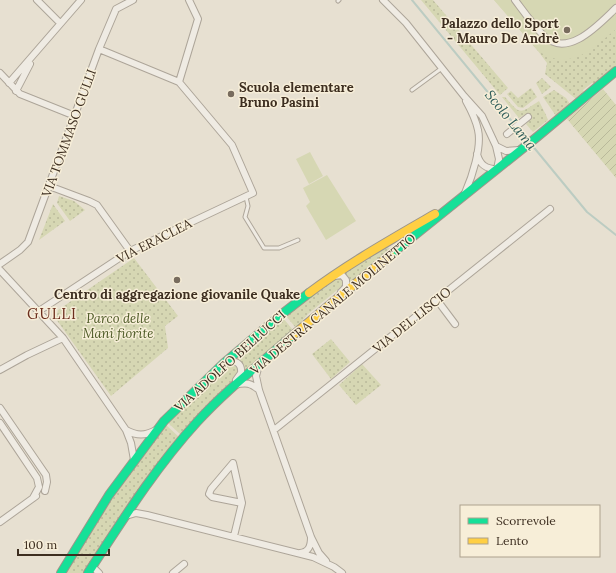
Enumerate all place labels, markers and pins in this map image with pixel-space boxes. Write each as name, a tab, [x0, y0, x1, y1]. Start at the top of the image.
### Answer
place label: Palazzo dello Sport - Mauro De Andrè	[441, 15, 560, 47]
marker: Palazzo dello Sport - Mauro De Andrè	[562, 25, 572, 35]
place label: Scuola elementare Bruno Pasini	[239, 79, 354, 111]
marker: Scuola elementare Bruno Pasini	[226, 89, 236, 99]
marker: Centro di aggregazione giovanile Quake	[172, 275, 182, 285]
place label: Centro di aggregazione giovanile Quake	[54, 286, 300, 303]

